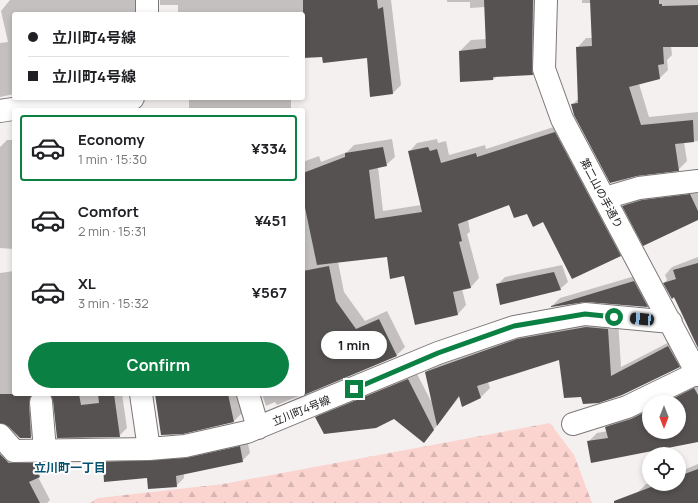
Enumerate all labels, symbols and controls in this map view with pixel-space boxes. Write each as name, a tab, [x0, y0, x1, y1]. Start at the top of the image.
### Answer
text: 立川町4号線	[52, 27, 136, 48]
text: 立川町4号線	[52, 66, 136, 87]
text: Economy	[78, 129, 145, 150]
icon: car	[30, 130, 66, 166]
text: ¥334	[251, 138, 287, 159]
text: 1 min · 15:30	[78, 150, 147, 168]
street label: 第二山の手通り	[577, 155, 627, 231]
text: Comfort	[78, 201, 139, 222]
icon: car	[30, 202, 66, 238]
text: ¥451	[254, 210, 287, 231]
text: 2 min · 15:31	[78, 222, 147, 240]
text: XL	[78, 273, 96, 294]
icon: car	[30, 274, 66, 310]
text: ¥567	[252, 282, 287, 303]
text: 3 min · 15:32	[78, 294, 149, 312]
route start	[605, 308, 623, 326]
car	[630, 312, 654, 326]
callout: 1 min	[321, 331, 387, 359]
text: 1 min	[338, 336, 370, 354]
button: Confirm	[28, 342, 289, 388]
route end	[345, 380, 363, 398]
street label: 立川町4号線	[270, 392, 332, 428]
north arrow	[642, 395, 686, 439]
map controls	[642, 395, 686, 491]
button: locate	[642, 447, 686, 491]
district label: 立川町一丁目	[34, 459, 106, 476]

